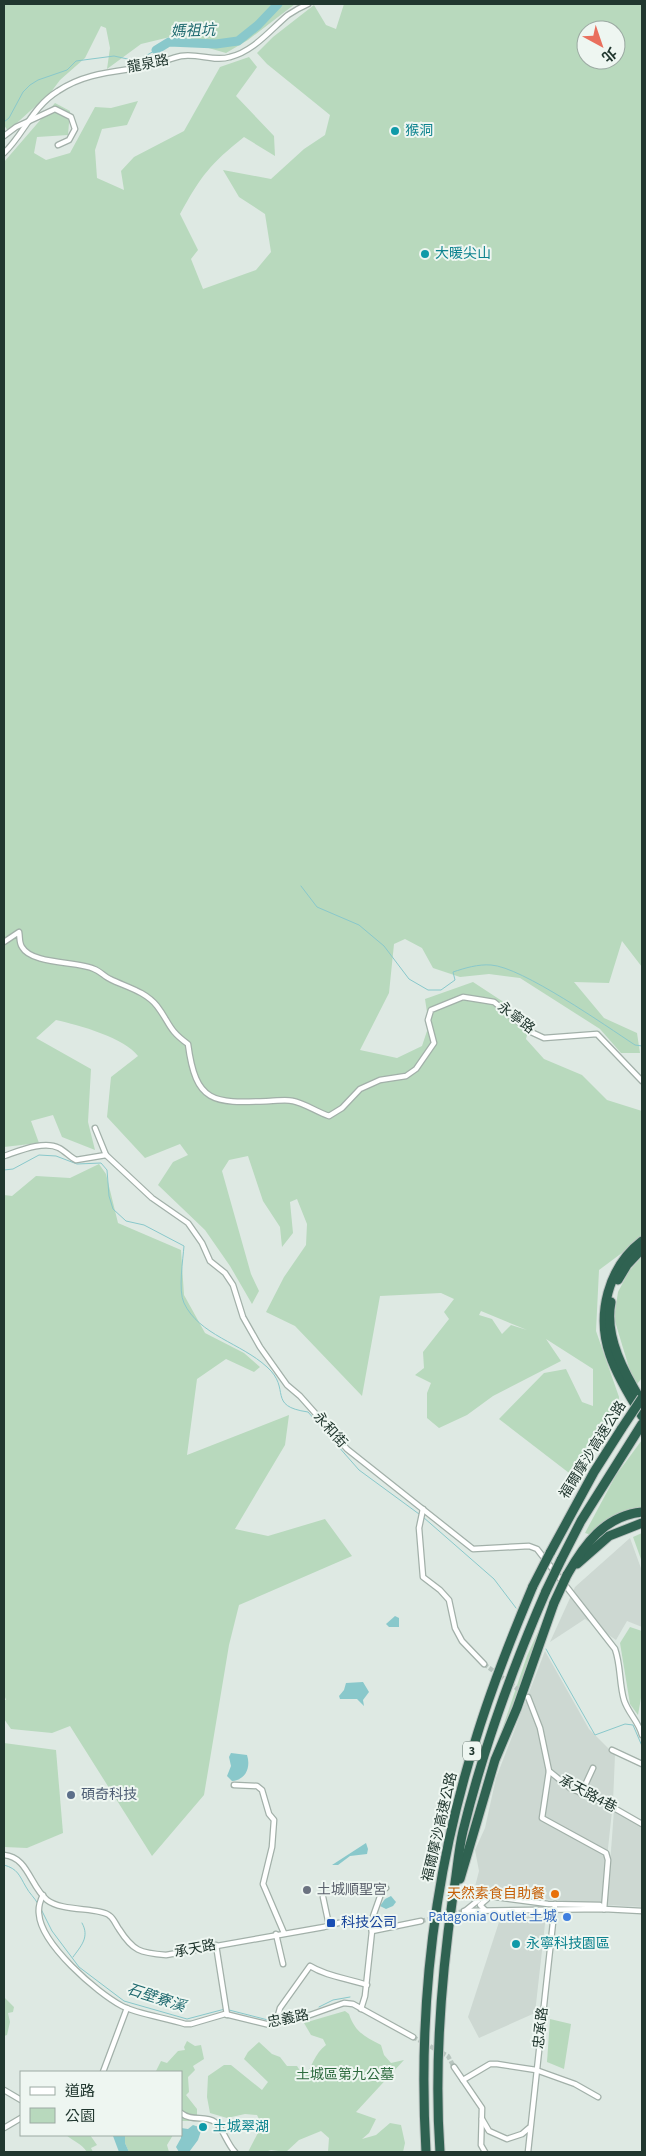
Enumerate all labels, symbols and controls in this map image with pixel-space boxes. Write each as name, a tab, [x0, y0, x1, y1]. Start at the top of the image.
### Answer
water label: 媽祖坑	[170, 20, 218, 42]
north arrow	[576, 20, 626, 70]
text: 北	[597, 42, 621, 66]
street label: 龍泉路	[125, 50, 171, 78]
place label: 猴洞	[405, 121, 433, 141]
marker: 猴洞	[389, 125, 401, 137]
place label: 大暖尖山	[435, 244, 491, 264]
marker: 大暖尖山	[419, 248, 431, 260]
street label: 永寧路	[493, 997, 539, 1039]
street label: 福爾摩沙高速公路	[555, 1397, 631, 1503]
street label: 永和街	[309, 1408, 351, 1452]
road number: 3	[463, 1742, 481, 1760]
street label: 福爾摩沙高速公路	[418, 1770, 462, 1884]
street label: 承天路4巷	[556, 1770, 620, 1818]
place label: 碩奇科技	[81, 1785, 137, 1805]
marker: 碩奇科技	[65, 1789, 77, 1801]
place label: 土城順聖宮	[317, 1880, 387, 1900]
marker: 土城順聖宮	[301, 1884, 313, 1896]
place label: 天然素食自助餐	[447, 1884, 545, 1904]
marker: 天然素食自助餐	[549, 1888, 561, 1900]
place label: Patagonia Outlet 土城	[428, 1907, 557, 1927]
marker: Patagonia Outlet 土城	[561, 1911, 573, 1923]
place label: 科技公司	[341, 1913, 397, 1933]
marker: 科技公司	[325, 1917, 337, 1929]
place label: 永寧科技園區	[526, 1934, 610, 1954]
street label: 承天路	[172, 1935, 218, 1963]
marker: 永寧科技園區	[510, 1938, 522, 1950]
water label: 石壁寮溪	[124, 1979, 190, 2018]
street label: 忠義路	[265, 2005, 311, 2033]
street label: 忠承路	[529, 2006, 553, 2050]
park label: 土城區第九公墓	[296, 2065, 394, 2085]
legend	[20, 2071, 182, 2136]
text: 道路	[65, 2081, 95, 2102]
text: 公園	[65, 2106, 95, 2127]
place label: 土城翠湖	[213, 2117, 269, 2137]
marker: 土城翠湖	[197, 2121, 209, 2133]

